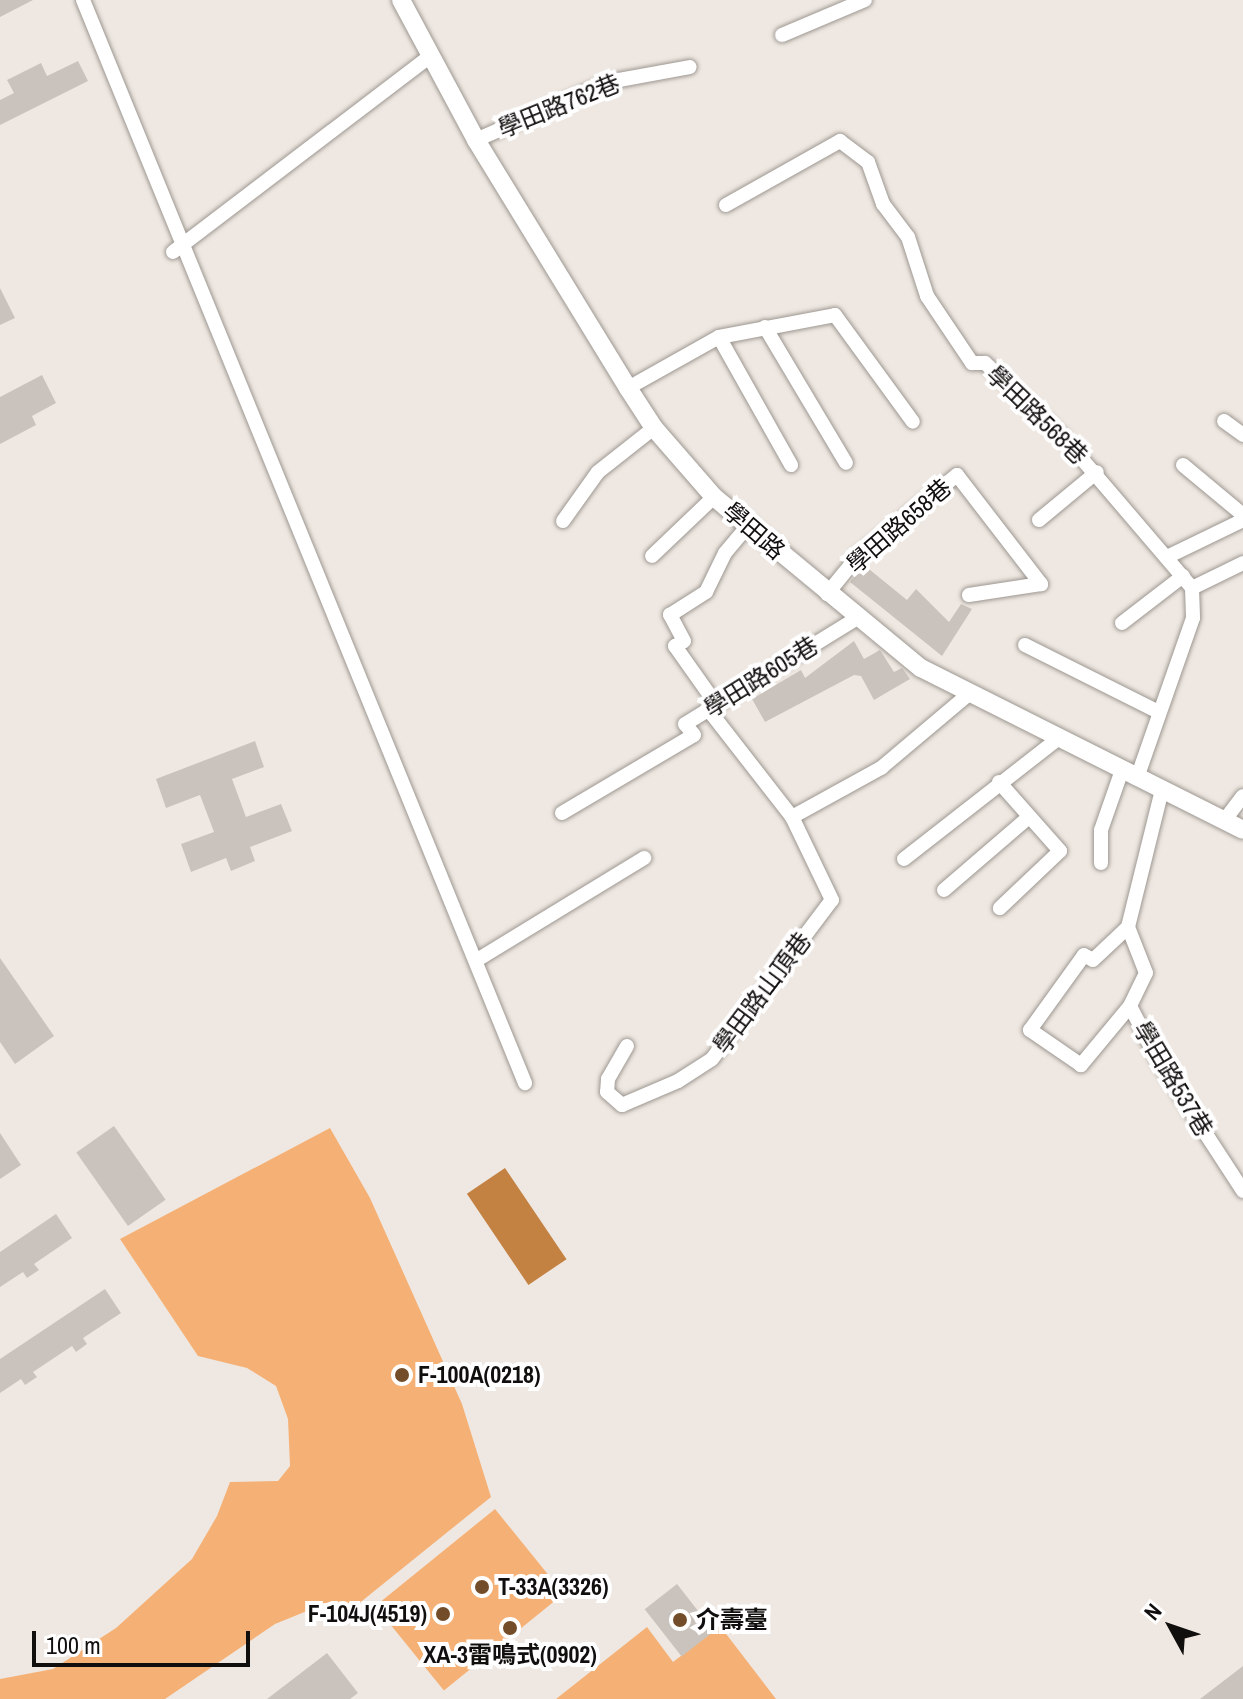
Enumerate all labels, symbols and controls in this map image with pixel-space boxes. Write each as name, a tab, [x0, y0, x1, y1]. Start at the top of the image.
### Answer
street label: 學田路762巷	[494, 69, 624, 143]
street label: 學田路568巷	[981, 360, 1093, 470]
street label: 學田路658巷	[841, 473, 957, 579]
street label: 學田路	[717, 497, 791, 565]
street label: 學田路605巷	[699, 631, 823, 723]
street label: 學田路山頂巷	[707, 927, 817, 1059]
street label: 學田路537巷	[1127, 1016, 1219, 1142]
place label: F-100A(0218)	[418, 1361, 540, 1389]
marker: F-100A(0218)	[393, 1366, 411, 1384]
place label: T-33A(3326)	[498, 1573, 608, 1601]
marker: T-33A(3326)	[473, 1578, 491, 1596]
north arrow	[1131, 1587, 1211, 1667]
text: N	[1137, 1597, 1168, 1626]
place label: F-104J(4519)	[308, 1600, 427, 1628]
marker: F-104J(4519)	[434, 1605, 452, 1623]
place label: 介壽臺	[696, 1606, 768, 1634]
marker: 介壽臺	[671, 1611, 689, 1629]
scale bar	[36, 1615, 254, 1665]
marker: XA-3雷鳴式(0902)	[501, 1619, 519, 1637]
text: 100 m	[46, 1629, 101, 1661]
place label: XA-3雷鳴式(0902)	[423, 1641, 597, 1669]

